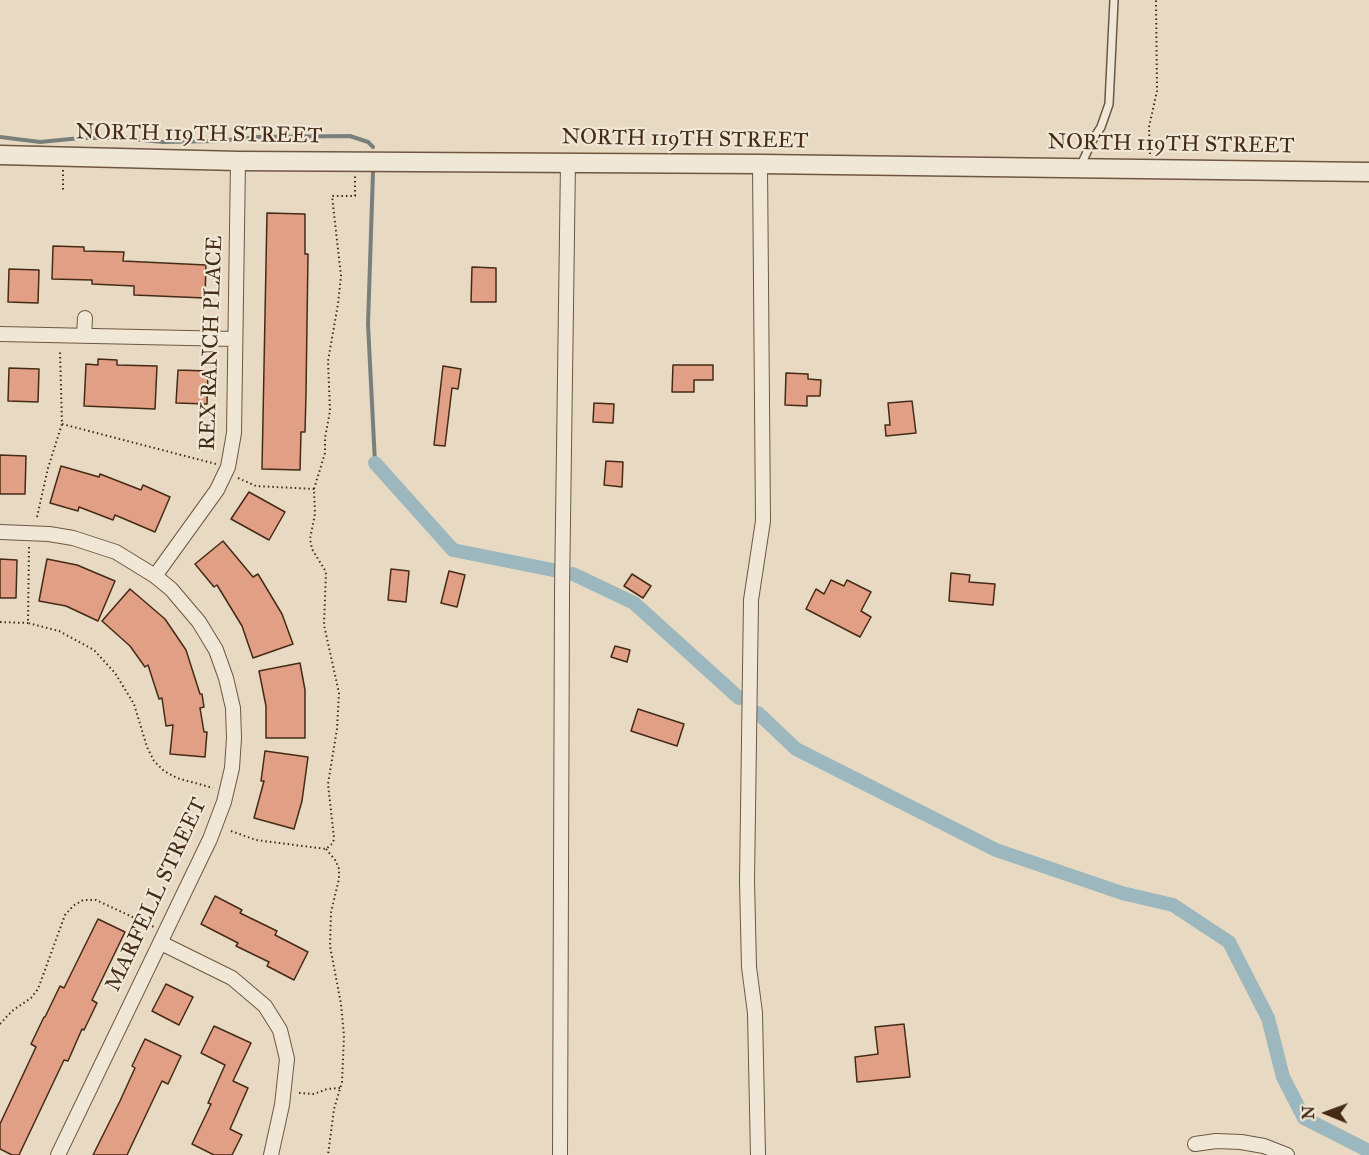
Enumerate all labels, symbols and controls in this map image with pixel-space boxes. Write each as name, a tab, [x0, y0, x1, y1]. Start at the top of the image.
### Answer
street label: NORTH 119TH STREET	[75, 120, 323, 150]
street label: NORTH 119TH STREET	[561, 125, 809, 155]
street label: NORTH 119TH STREET	[1047, 130, 1295, 160]
street label: REX RANCH PLACE	[195, 235, 229, 451]
street label: MARFELL STREET	[101, 794, 213, 996]
north arrow	[1297, 1083, 1357, 1143]
text: N	[1299, 1106, 1318, 1120]

